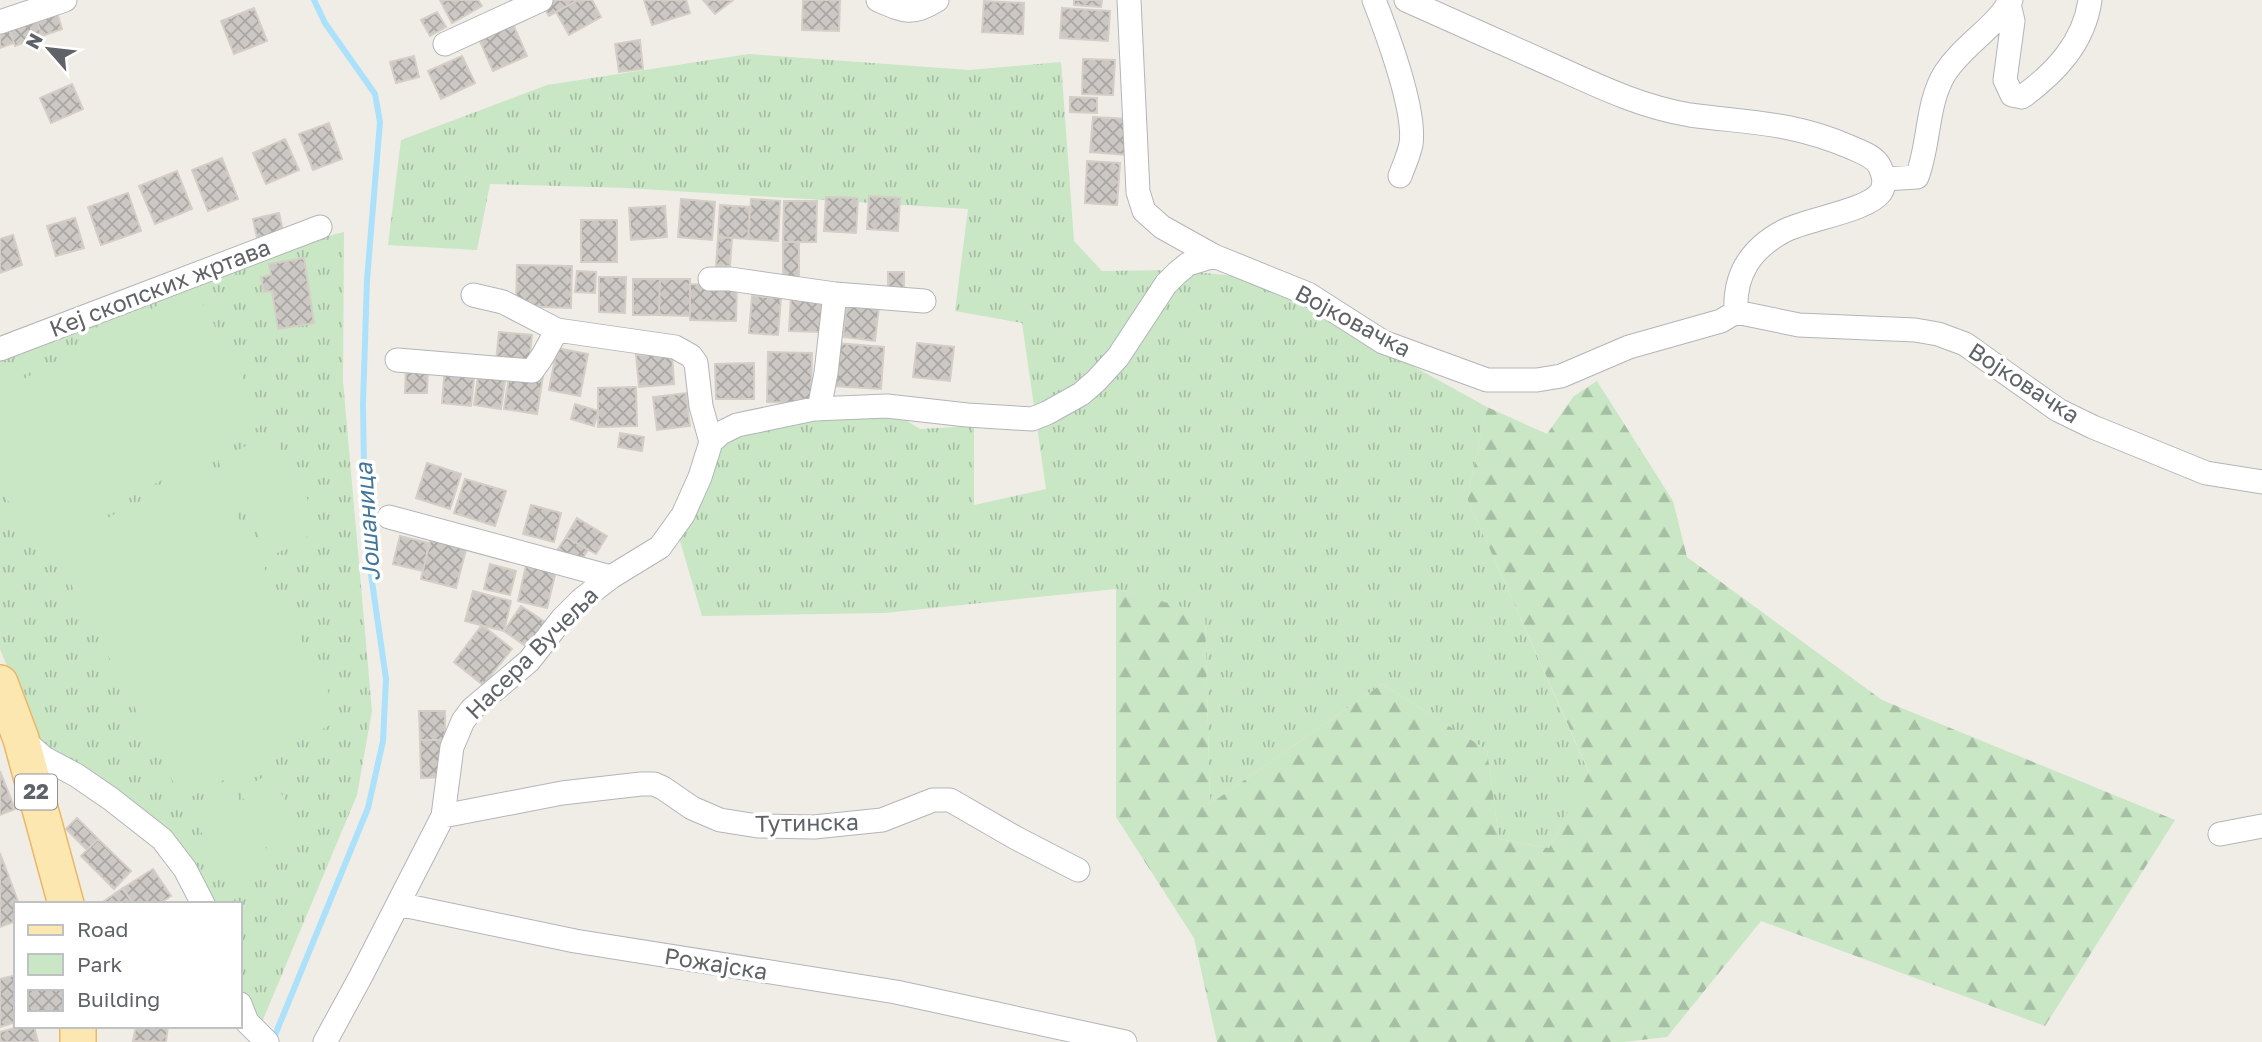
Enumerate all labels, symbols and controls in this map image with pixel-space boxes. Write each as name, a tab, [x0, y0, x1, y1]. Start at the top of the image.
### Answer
north arrow	[14, 14, 84, 84]
text: N	[20, 29, 47, 53]
street label: Кеј скопских жртава	[45, 232, 274, 342]
street label: Војковачка	[1291, 278, 1416, 362]
street label: Војковачка	[1964, 336, 2085, 428]
water label: Јошаница	[348, 460, 385, 582]
street label: Насера Вучеља	[459, 580, 603, 724]
road number: 22	[15, 774, 57, 810]
street label: Тутинска	[755, 807, 859, 837]
legend	[14, 902, 242, 1028]
text: Road	[77, 916, 128, 942]
street label: Рожајска	[663, 941, 770, 985]
text: Park	[77, 951, 123, 977]
text: Building	[77, 986, 160, 1012]

